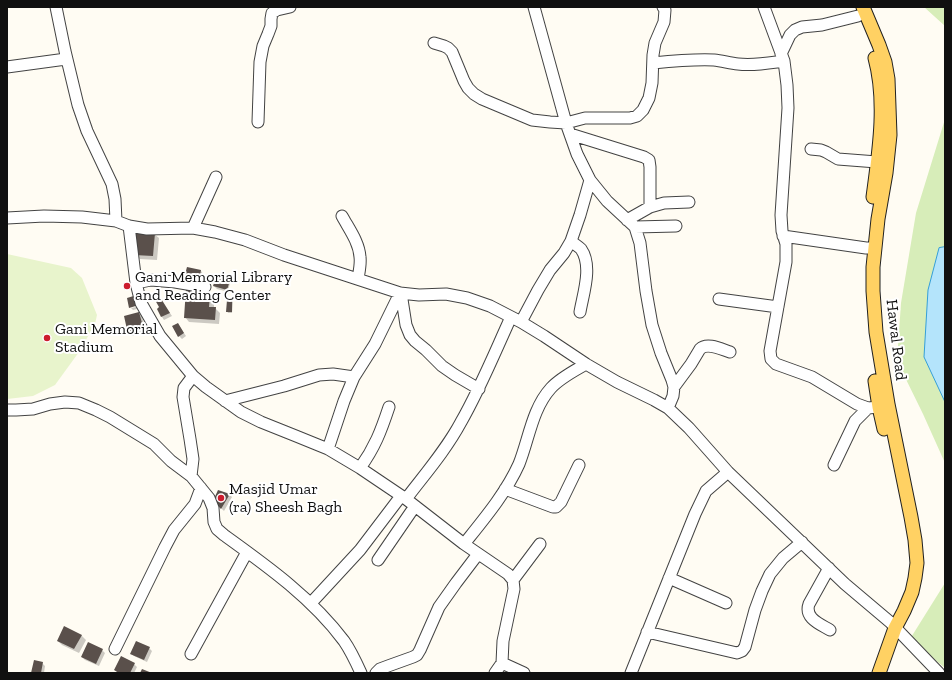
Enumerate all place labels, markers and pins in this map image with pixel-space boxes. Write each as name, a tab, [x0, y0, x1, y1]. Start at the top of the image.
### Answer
place label: Gani Memorial Library and Reading Center	[135, 267, 292, 305]
marker: Gani Memorial Library and Reading Center	[122, 281, 132, 291]
place label: Gani Memorial Stadium	[55, 319, 158, 357]
marker: Gani Memorial Stadium	[42, 333, 52, 343]
place label: Masjid Umar (ra) Sheesh Bagh	[229, 479, 342, 517]
marker: Masjid Umar (ra) Sheesh Bagh	[216, 493, 226, 503]

